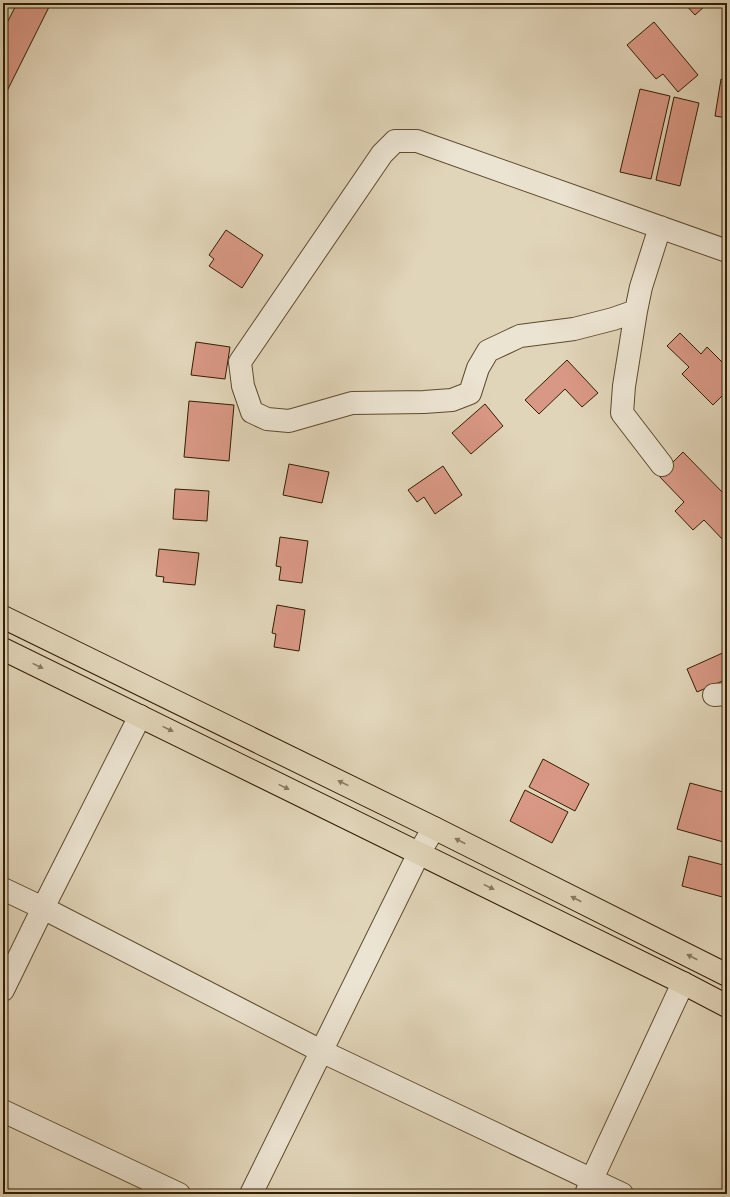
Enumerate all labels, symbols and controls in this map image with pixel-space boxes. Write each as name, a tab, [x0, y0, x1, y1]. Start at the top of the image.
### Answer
one-way arrow	[32, 663, 44, 669]
one-way arrow	[162, 726, 173, 733]
one-way arrow	[337, 780, 349, 786]
one-way arrow	[278, 784, 290, 790]
one-way arrow	[454, 838, 465, 844]
one-way arrow	[483, 884, 494, 890]
one-way arrow	[570, 896, 582, 902]
one-way arrow	[686, 954, 698, 960]

